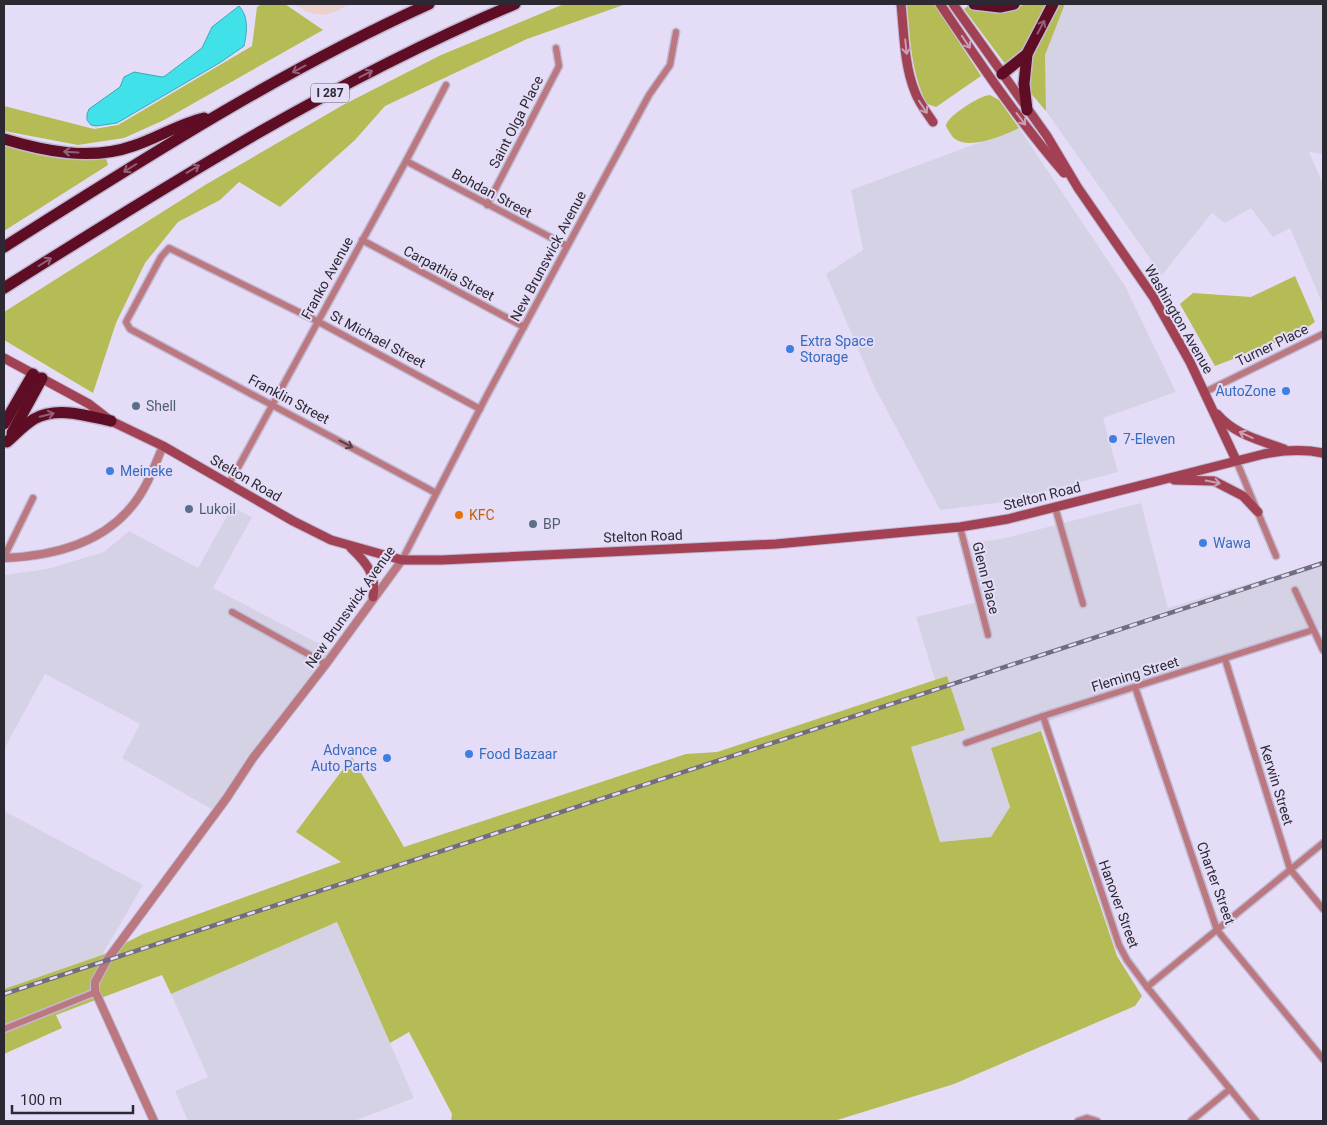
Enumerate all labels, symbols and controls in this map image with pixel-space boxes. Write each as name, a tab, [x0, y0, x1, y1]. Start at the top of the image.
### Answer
one-way arrow	[1036, 20, 1046, 35]
one-way arrow	[961, 35, 971, 49]
one-way arrow	[901, 39, 910, 55]
one-way arrow	[292, 65, 307, 74]
one-way arrow	[358, 69, 373, 78]
street label: Saint Olga Place	[486, 73, 546, 171]
road number: I 287	[311, 84, 349, 102]
one-way arrow	[918, 99, 928, 113]
one-way arrow	[1015, 112, 1026, 125]
one-way arrow	[64, 148, 80, 157]
one-way arrow	[123, 164, 137, 174]
one-way arrow	[186, 164, 200, 174]
street label: Bohdan Street	[449, 165, 535, 221]
street label: New Brunswick Avenue	[507, 188, 589, 324]
street label: Franko Avenue	[298, 234, 356, 322]
street label: Carpathia Street	[401, 242, 498, 304]
one-way arrow	[38, 257, 52, 268]
street label: Washington Avenue	[1141, 262, 1217, 376]
street label: St Michael Street	[327, 307, 429, 371]
street label: Turner Place	[1233, 321, 1311, 369]
place label: Extra Space Storage	[800, 333, 874, 365]
marker: Extra Space Storage	[784, 343, 796, 355]
street label: Franklin Street	[246, 371, 333, 427]
place label: AutoZone	[1215, 383, 1276, 399]
marker: AutoZone	[1280, 385, 1292, 397]
place label: Shell	[146, 398, 176, 414]
marker: Shell	[130, 400, 142, 412]
one-way arrow	[38, 410, 54, 419]
one-way arrow	[1239, 430, 1254, 440]
place label: 7-Eleven	[1123, 431, 1175, 447]
marker: 7-Eleven	[1107, 433, 1119, 445]
one-way arrow	[338, 439, 353, 449]
street label: Stelton Road	[208, 451, 284, 505]
place label: Meineke	[120, 463, 173, 479]
marker: Meineke	[104, 465, 116, 477]
one-way arrow	[1204, 478, 1220, 487]
street label: Stelton Road	[1002, 479, 1082, 513]
place label: Lukoil	[199, 501, 236, 517]
marker: Lukoil	[183, 503, 195, 515]
place label: KFC	[469, 507, 495, 523]
marker: KFC	[453, 509, 465, 521]
place label: BP	[543, 516, 561, 532]
marker: BP	[527, 518, 539, 530]
street label: Stelton Road	[603, 527, 683, 545]
place label: Wawa	[1213, 535, 1251, 551]
marker: Wawa	[1197, 537, 1209, 549]
street label: Glenn Place	[969, 540, 1003, 616]
street label: New Brunswick Avenue	[302, 543, 398, 671]
street label: Fleming Street	[1090, 653, 1181, 695]
place label: Advance Auto Parts	[311, 742, 377, 774]
street label: Kerwin Street	[1257, 743, 1297, 827]
place label: Food Bazaar	[479, 746, 557, 762]
marker: Food Bazaar	[463, 748, 475, 760]
marker: Advance Auto Parts	[381, 752, 393, 764]
street label: Charter Street	[1194, 840, 1238, 927]
street label: Hanover Street	[1096, 858, 1142, 951]
scale bar	[12, 1082, 134, 1114]
text: 100 m	[20, 1091, 62, 1109]

